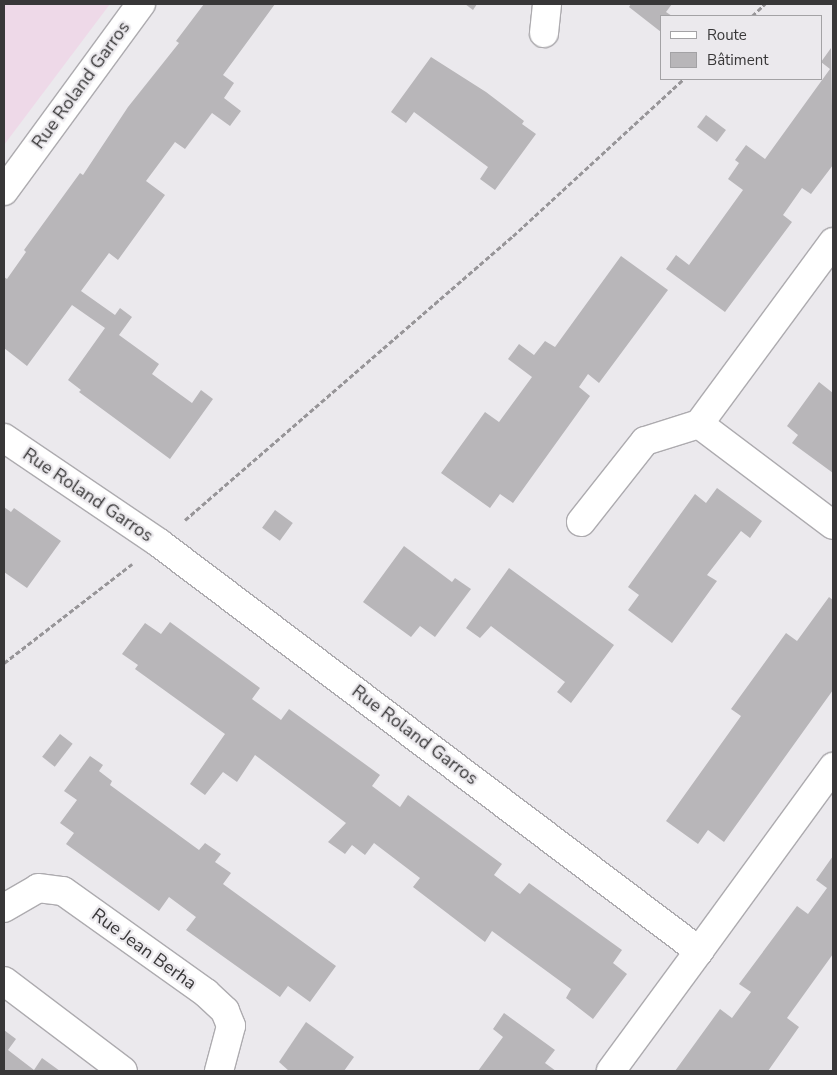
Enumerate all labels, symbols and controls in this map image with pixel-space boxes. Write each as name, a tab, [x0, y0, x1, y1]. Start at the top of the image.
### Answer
legend	[660, 15, 822, 80]
street label: Rue Roland Garros	[27, 17, 135, 153]
text: Route	[707, 25, 747, 45]
text: Bâtiment	[707, 50, 768, 70]
street label: Rue Roland Garros	[19, 443, 157, 547]
street label: Rue Roland Garros	[348, 681, 482, 789]
street label: Rue Jean Berha	[87, 904, 201, 994]

